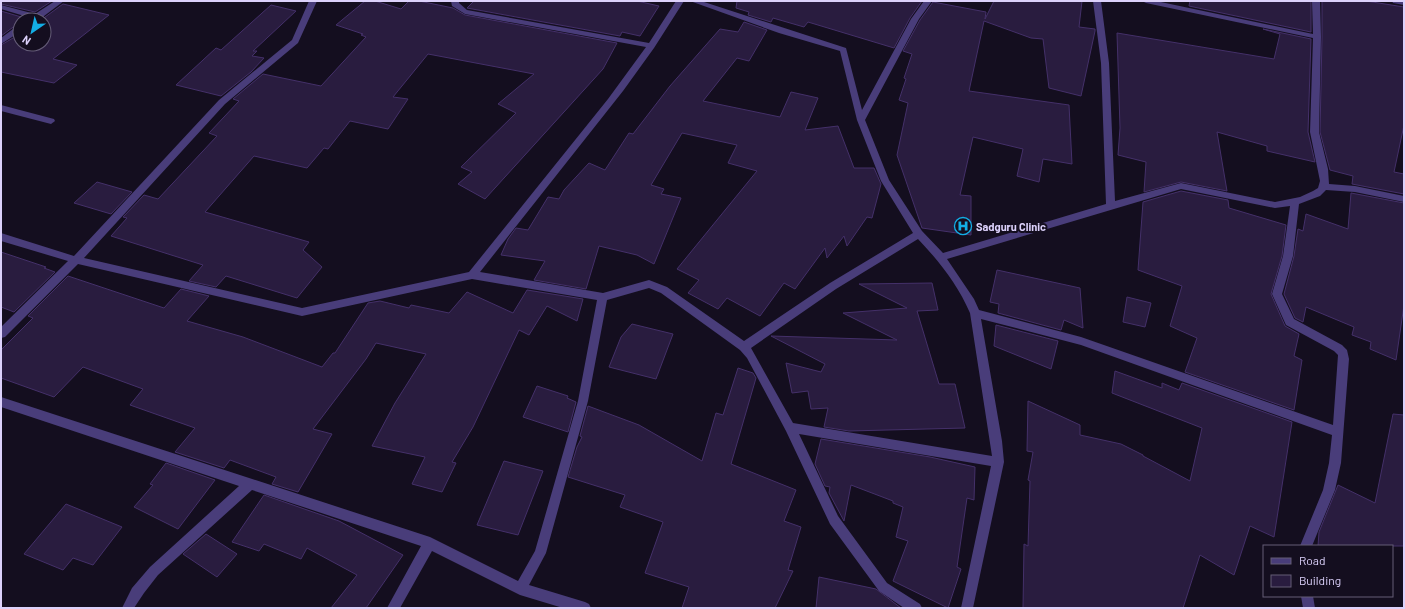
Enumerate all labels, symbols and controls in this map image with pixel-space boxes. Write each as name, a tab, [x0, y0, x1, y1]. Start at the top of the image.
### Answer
north arrow	[12, 12, 52, 52]
text: N	[19, 33, 33, 48]
hospital icon: Sadguru Clinic	[953, 216, 973, 236]
place label: Sadguru Clinic	[976, 220, 1046, 233]
legend	[1263, 545, 1393, 597]
text: Road	[1299, 553, 1326, 567]
text: Building	[1299, 573, 1341, 587]

